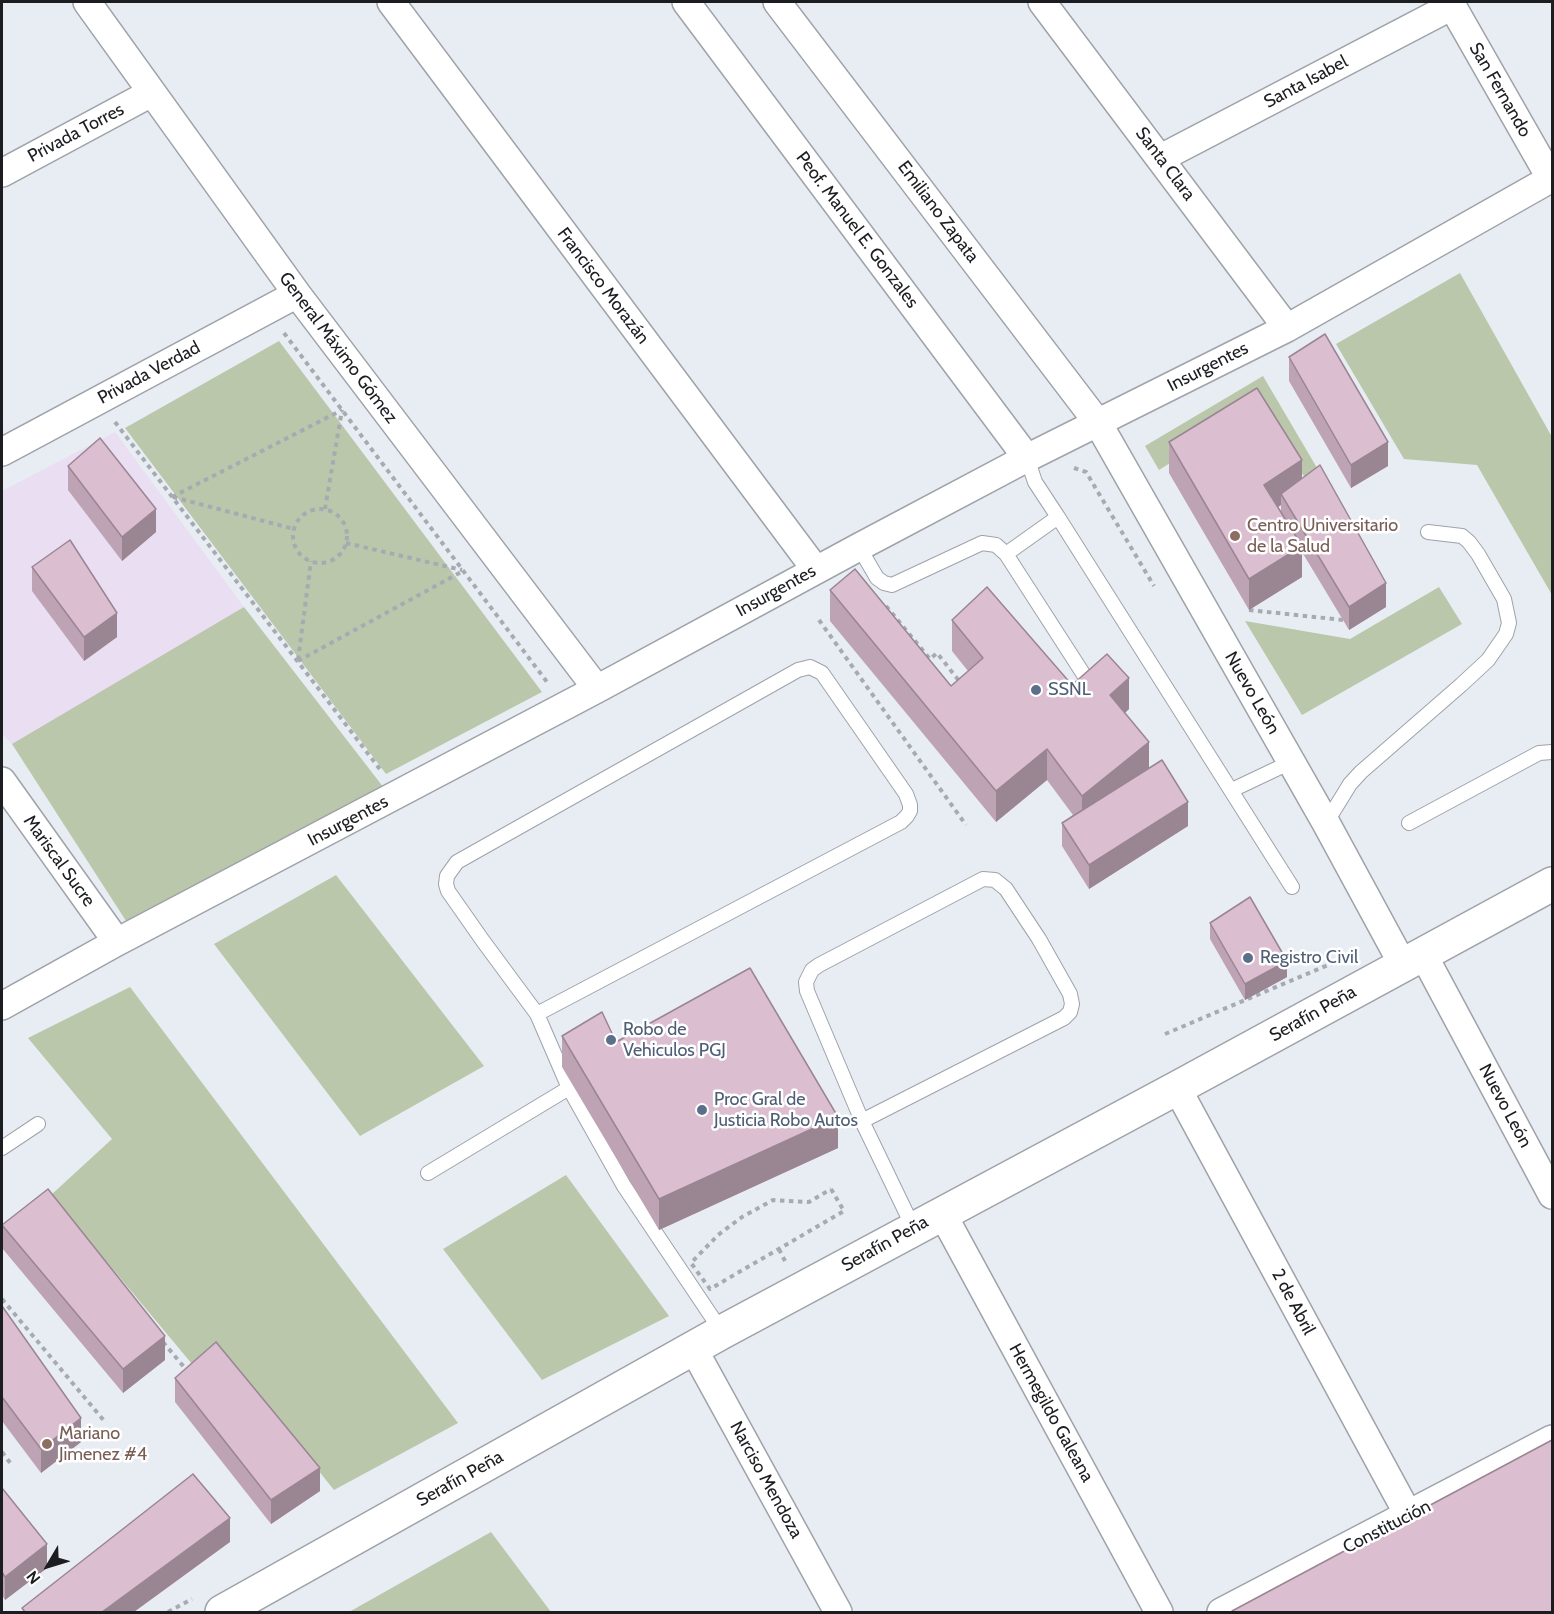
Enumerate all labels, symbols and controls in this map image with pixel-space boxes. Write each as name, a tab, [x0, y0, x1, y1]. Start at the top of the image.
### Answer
street label: San Fernando	[1464, 39, 1536, 141]
street label: Santa Isabel	[1260, 51, 1352, 113]
street label: Privada Torres	[24, 99, 128, 167]
street label: Santa Clara	[1130, 123, 1200, 205]
street label: Peof. Manuel E. Gonzales	[791, 148, 923, 312]
street label: Emiliano Zapata	[893, 157, 983, 267]
street label: Francisco Morazán	[552, 224, 654, 348]
street label: General Máximo Gómez	[274, 268, 402, 428]
street label: Privada Verdad	[94, 337, 204, 409]
street label: Insurgentes	[1164, 337, 1252, 397]
place label: Centro Universitario de la Salud	[1247, 515, 1398, 558]
marker: Centro Universitario de la Salud	[1228, 529, 1242, 543]
street label: Insurgentes	[732, 560, 820, 622]
street label: Nuevo León	[1220, 648, 1284, 738]
place label: SSNL	[1048, 679, 1091, 701]
marker: SSNL	[1029, 683, 1043, 697]
street label: Insurgentes	[304, 791, 392, 851]
street label: Mariscal Sucre	[19, 811, 99, 911]
place label: Registro Civil	[1260, 947, 1358, 969]
marker: Registro Civil	[1241, 951, 1255, 965]
street label: Serafín Peña	[1266, 981, 1360, 1047]
place label: Robo de Vehiculos PGJ	[623, 1019, 726, 1062]
marker: Robo de Vehiculos PGJ	[604, 1033, 618, 1047]
street label: Nuevo León	[1474, 1060, 1536, 1152]
place label: Proc Gral de Justicia Robo Autos	[714, 1089, 858, 1132]
marker: Proc Gral de Justicia Robo Autos	[695, 1103, 709, 1117]
street label: Serafín Peña	[838, 1211, 932, 1277]
street label: 2 de Abril	[1267, 1265, 1319, 1339]
street label: Hermegildo Galeana	[1004, 1340, 1098, 1486]
street label: Narciso Mendoza	[725, 1418, 807, 1542]
place label: Mariano Jimenez #4	[59, 1423, 147, 1466]
marker: Mariano Jimenez #4	[40, 1437, 54, 1451]
street label: Serafín Peña	[413, 1446, 507, 1512]
street label: Constitución	[1340, 1496, 1434, 1558]
north arrow	[18, 1536, 78, 1596]
text: N	[22, 1567, 44, 1588]

